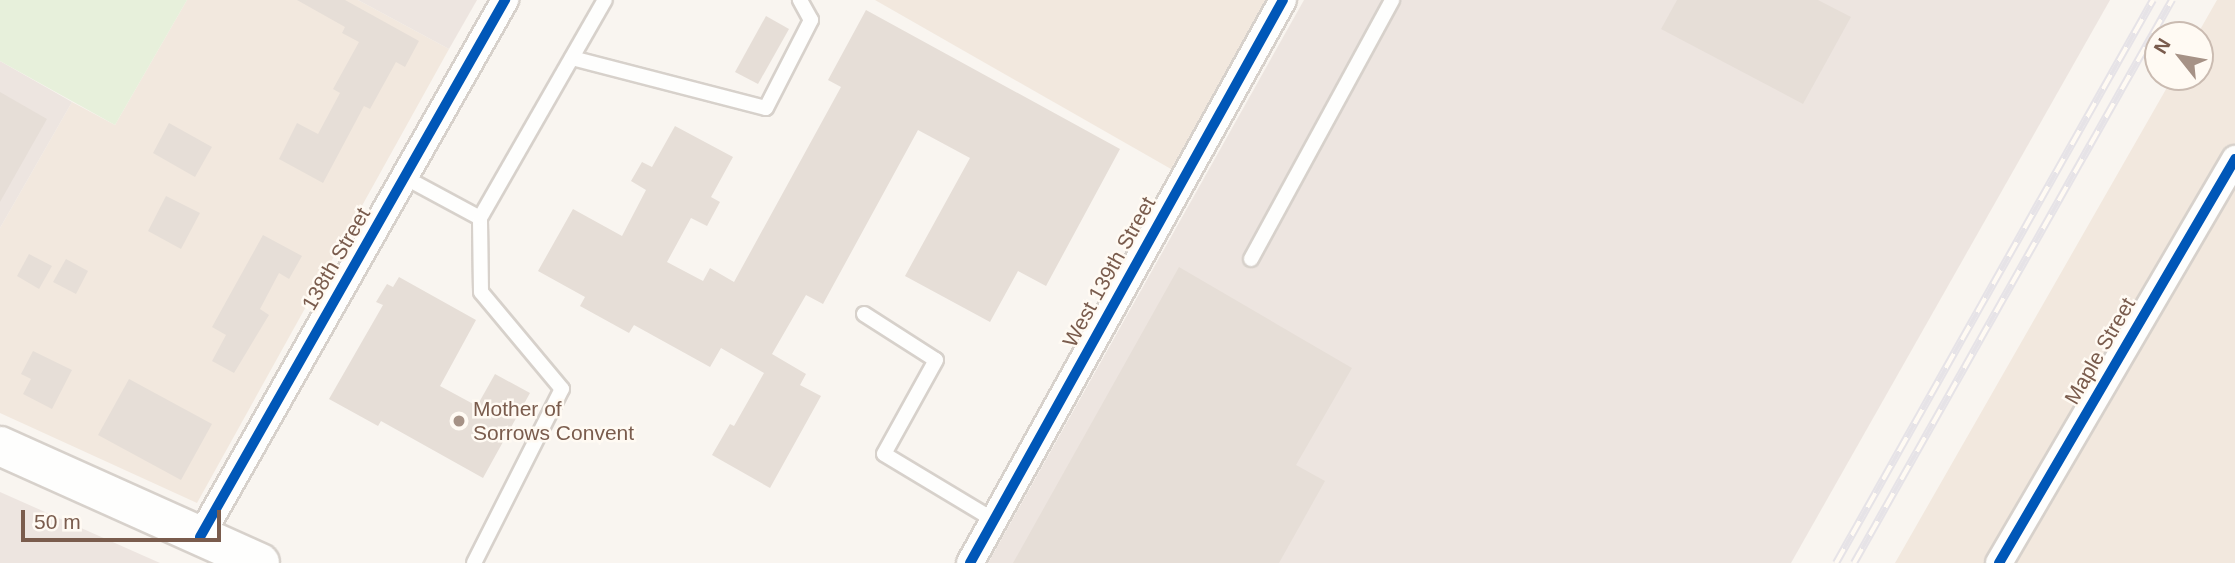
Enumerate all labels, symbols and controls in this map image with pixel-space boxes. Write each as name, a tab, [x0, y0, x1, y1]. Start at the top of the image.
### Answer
north arrow	[2144, 21, 2214, 91]
text: N	[2150, 35, 2175, 57]
street label: West 139th Street	[1057, 193, 1161, 351]
street label: 138th Street	[296, 203, 376, 315]
street label: Maple Street	[2059, 293, 2141, 409]
place label: Mother of Sorrows Convent	[473, 396, 634, 446]
marker: Mother of Sorrows Convent	[451, 413, 467, 429]
scale bar	[24, 496, 224, 540]
text: 50 m	[34, 510, 81, 533]

